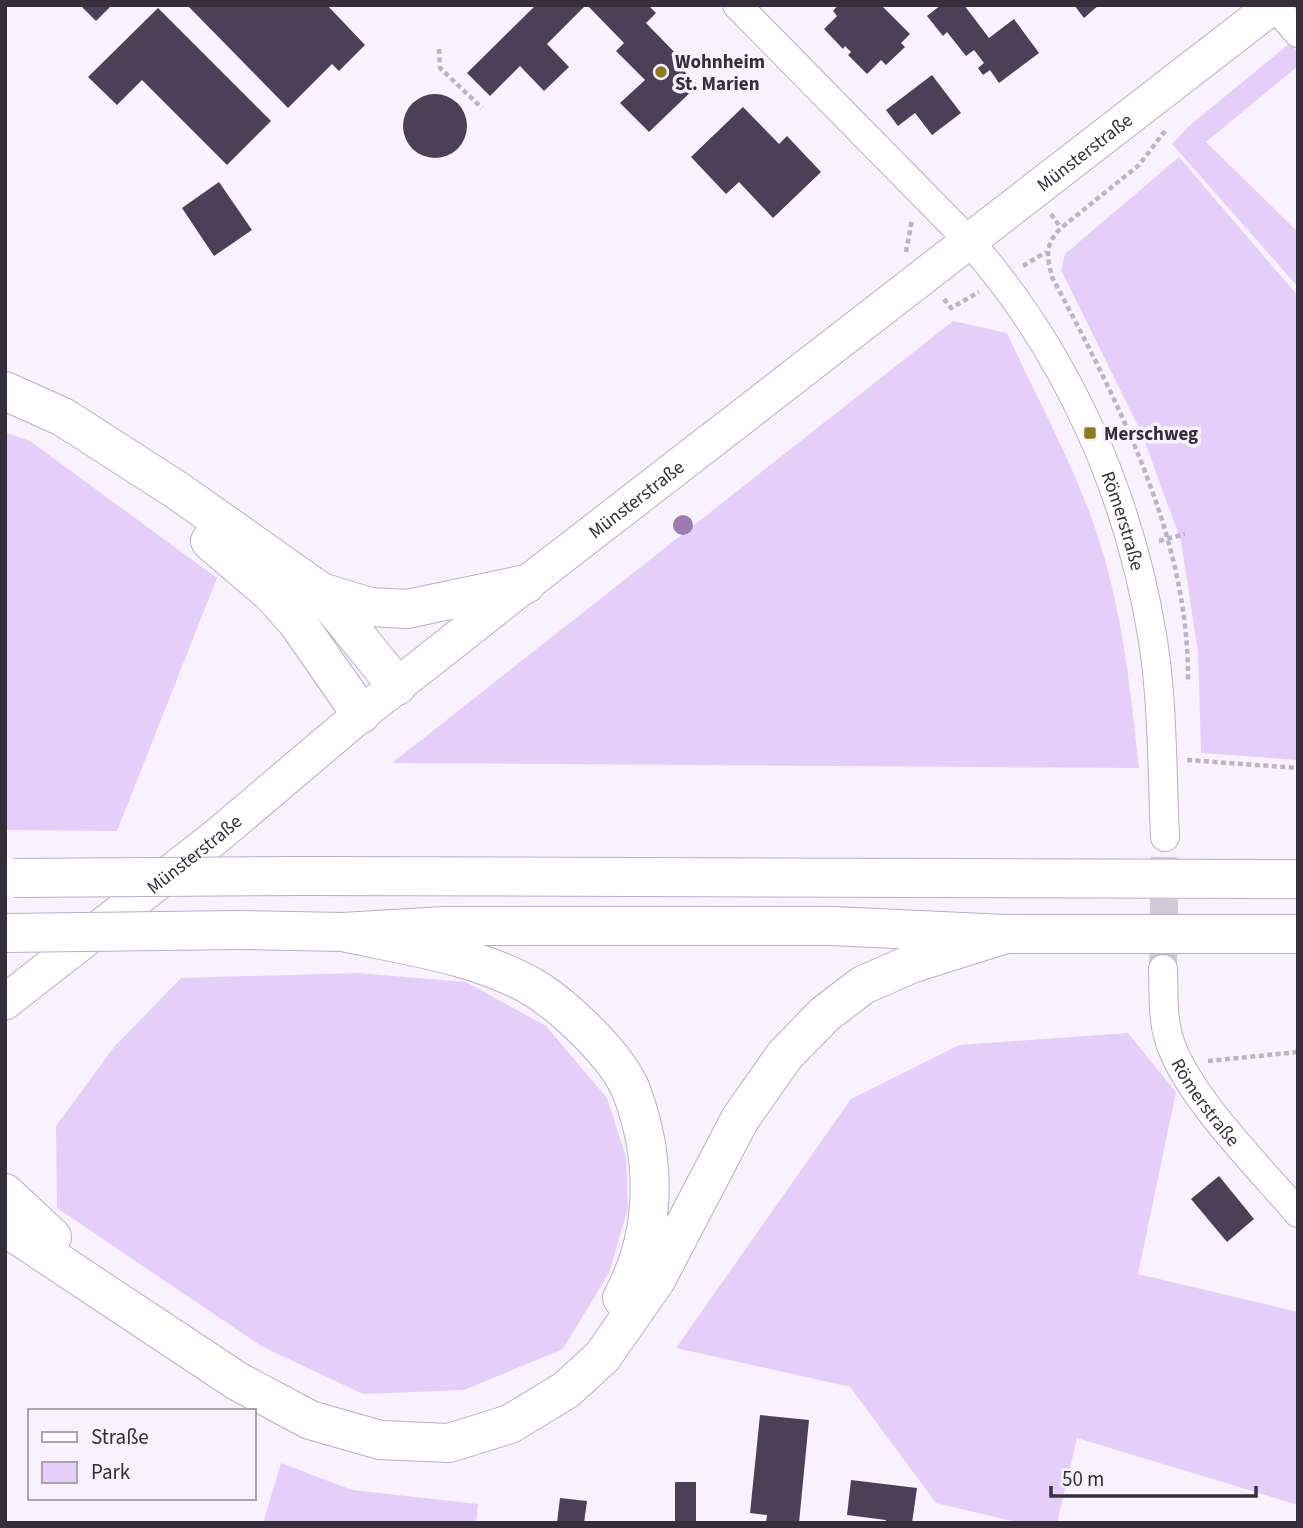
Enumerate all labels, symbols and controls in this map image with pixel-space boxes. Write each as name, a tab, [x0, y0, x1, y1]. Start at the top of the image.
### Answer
place label: Wohnheim St. Marien	[675, 49, 765, 98]
marker: Wohnheim St. Marien	[653, 64, 669, 80]
street label: Münsterstraße	[1032, 107, 1139, 199]
place label: Merschweg	[1104, 421, 1198, 448]
marker: Merschweg	[1082, 425, 1098, 441]
street label: Münsterstraße	[583, 454, 690, 546]
street label: Römerstraße	[1094, 468, 1150, 574]
street label: Münsterstraße	[142, 809, 248, 901]
street label: Römerstraße	[1164, 1054, 1246, 1153]
legend	[28, 1409, 256, 1500]
text: Straße	[91, 1422, 149, 1452]
scale bar	[1051, 1454, 1256, 1498]
text: Park	[91, 1457, 131, 1487]
text: 50 m	[1062, 1464, 1104, 1494]

